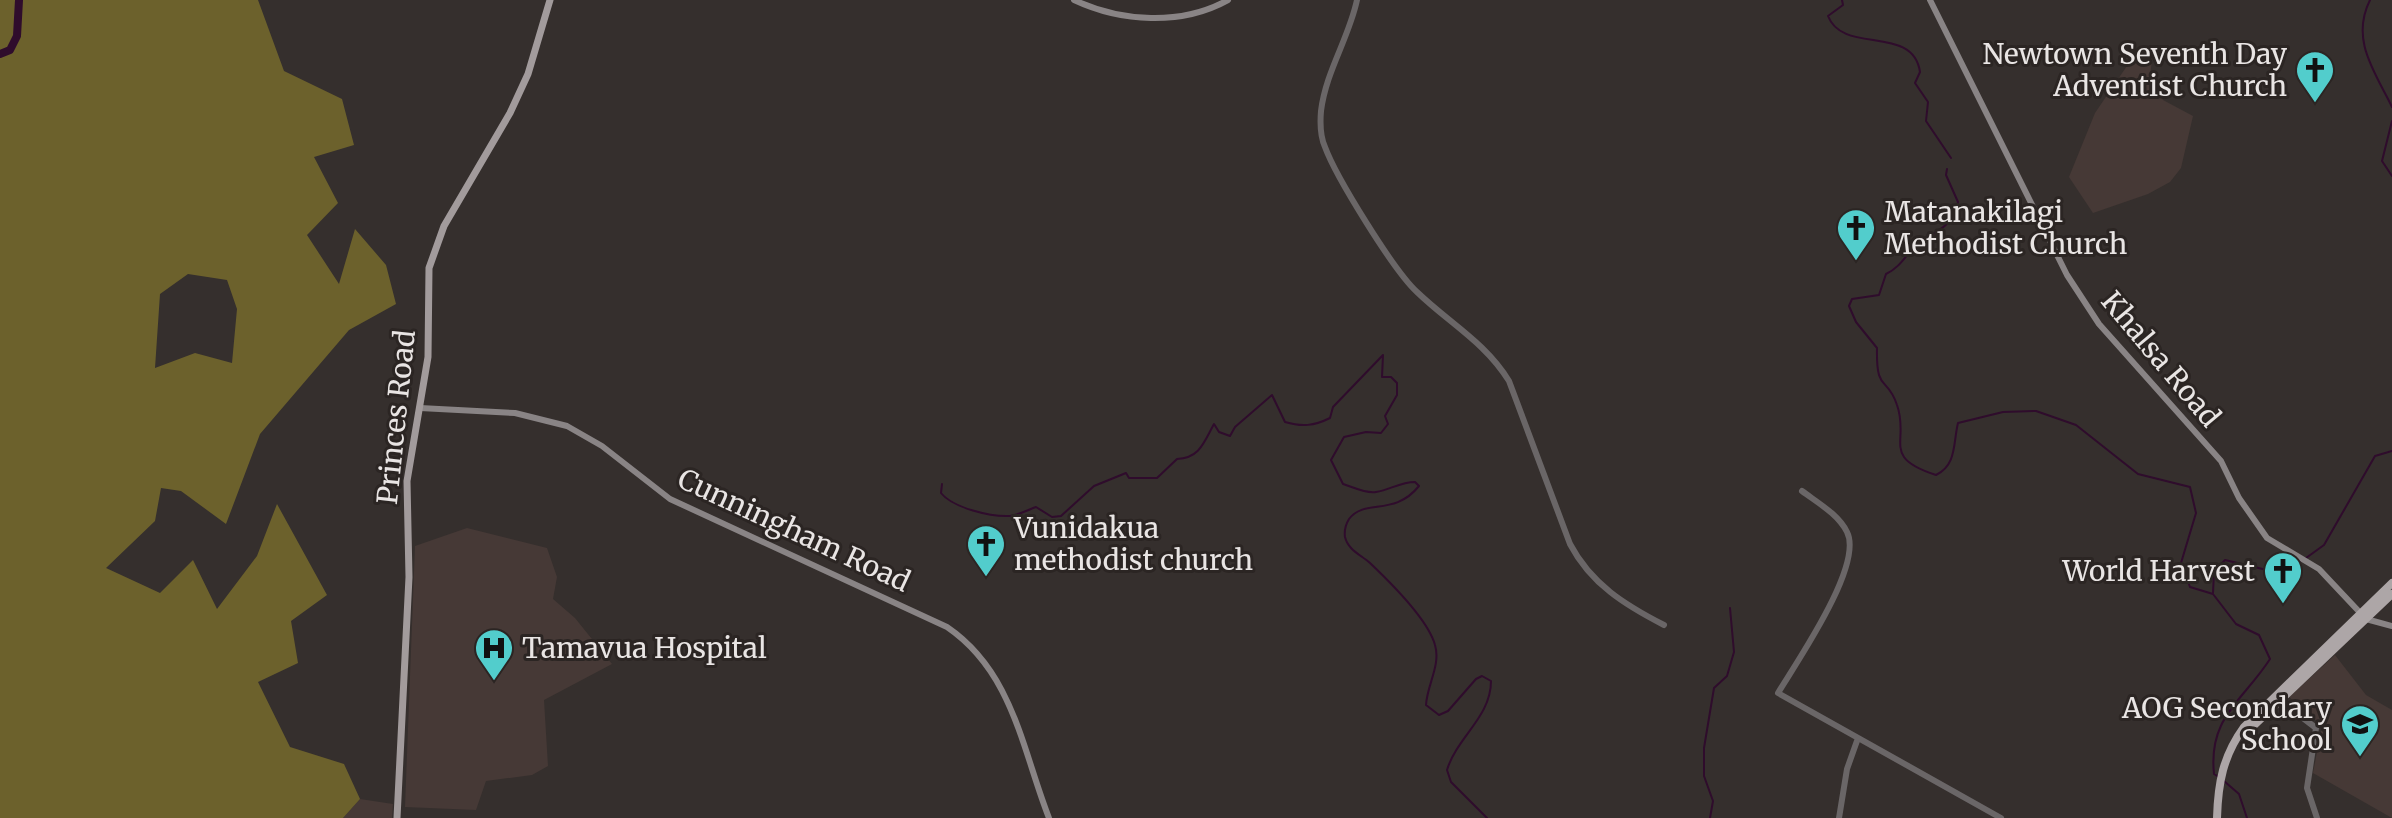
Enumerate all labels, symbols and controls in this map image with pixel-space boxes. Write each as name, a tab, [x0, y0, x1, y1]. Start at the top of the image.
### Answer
place label: Newtown Seventh Day Adventist Church	[1982, 36, 2288, 104]
church icon: Newtown Seventh Day Adventist Church	[2294, 49, 2336, 104]
place label: Matanakilagi Methodist Church	[1884, 194, 2127, 262]
church icon: Matanakilagi Methodist Church	[1835, 207, 1877, 262]
street label: Khalsa Road	[2094, 284, 2228, 434]
street label: Princes Road	[369, 328, 423, 506]
street label: Cunningham Road	[672, 460, 916, 600]
place label: Vunidakua methodist church	[1013, 510, 1253, 578]
church icon: Vunidakua methodist church	[965, 523, 1007, 578]
church icon: World Harvest	[2262, 550, 2304, 605]
place label: World Harvest	[2061, 553, 2255, 589]
hospital icon: Tamavua Hospital	[473, 627, 515, 682]
place label: Tamavua Hospital	[522, 630, 767, 666]
place label: AOG Secondary School	[2121, 690, 2333, 758]
school or university icon: AOG Secondary School	[2339, 703, 2381, 758]

